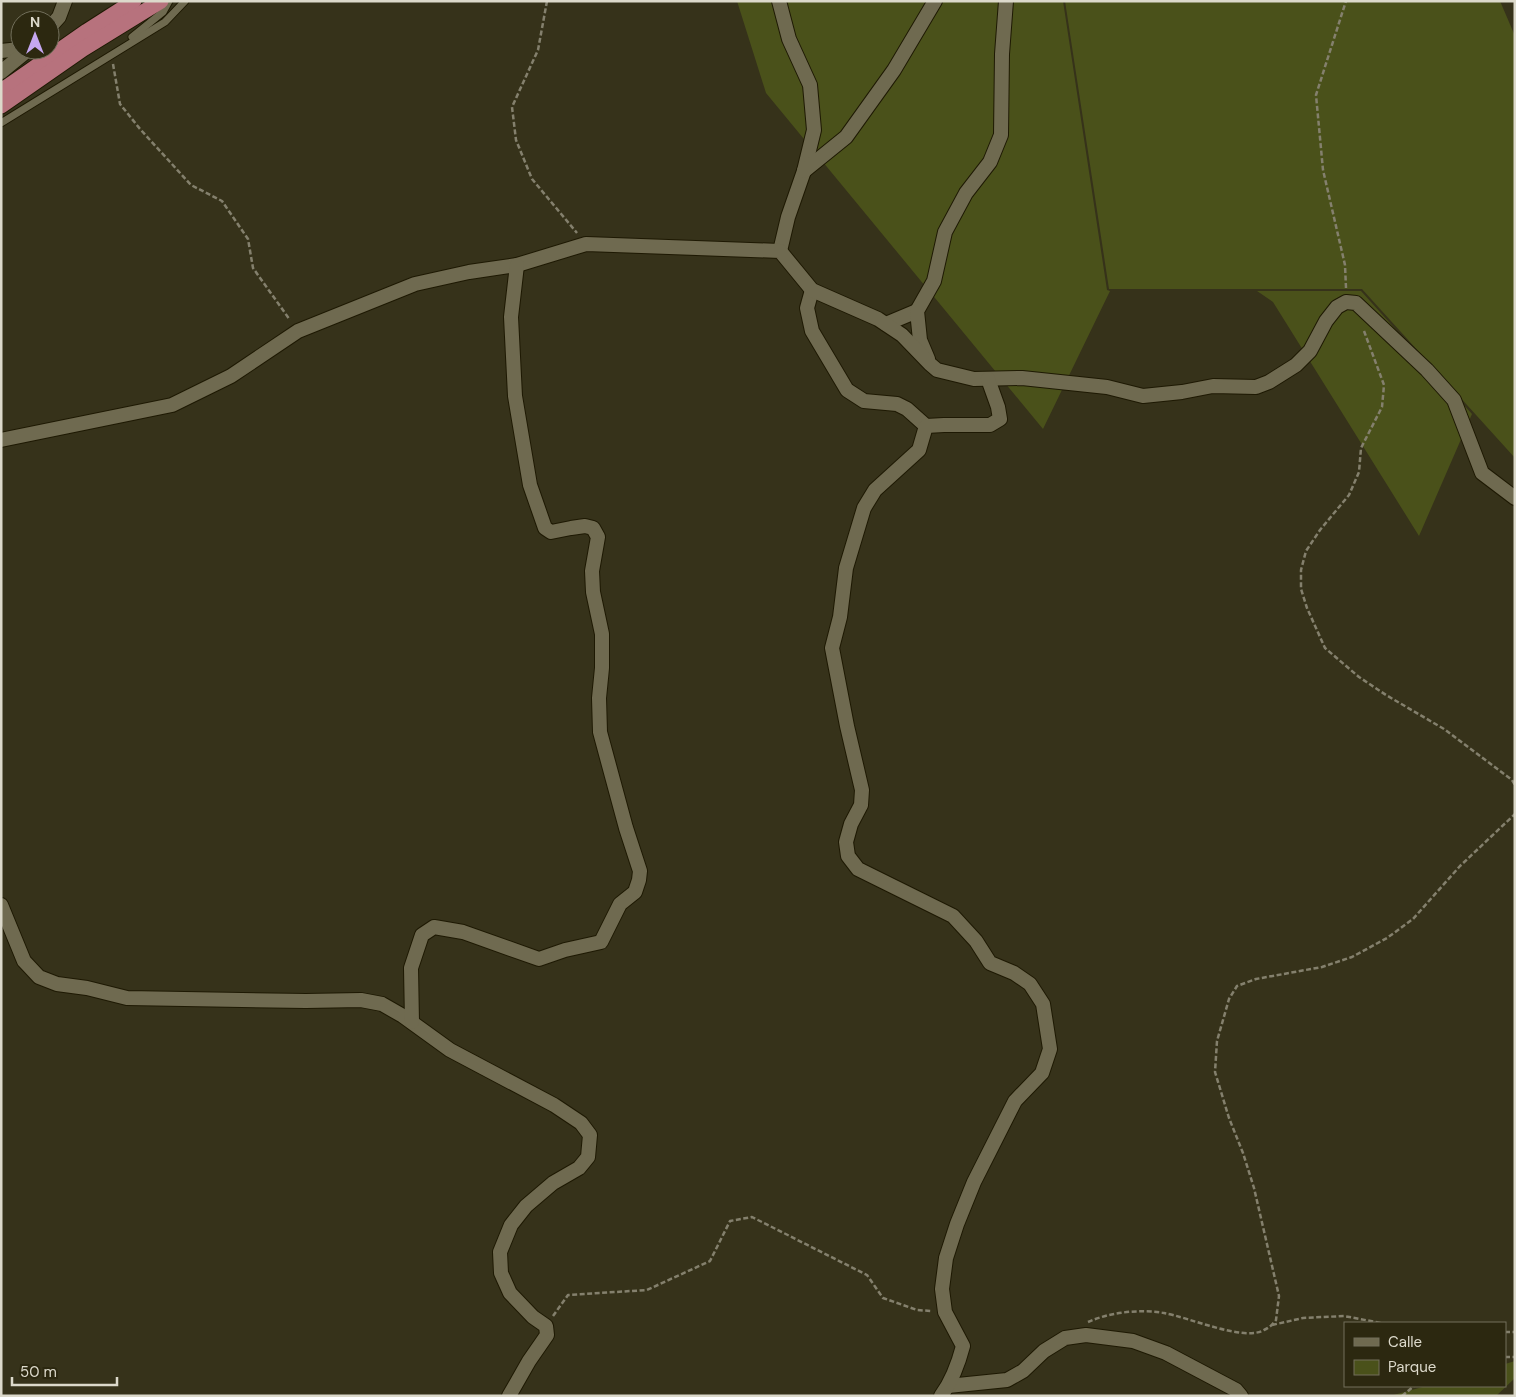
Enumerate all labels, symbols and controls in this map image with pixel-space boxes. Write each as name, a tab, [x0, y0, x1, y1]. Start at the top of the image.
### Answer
north arrow	[10, 10, 60, 60]
text: N	[30, 13, 40, 31]
legend	[1344, 1322, 1506, 1387]
text: Calle	[1388, 1332, 1422, 1352]
scale bar	[12, 1354, 118, 1386]
text: Parque	[1388, 1357, 1436, 1377]
text: 50 m	[20, 1362, 57, 1382]

